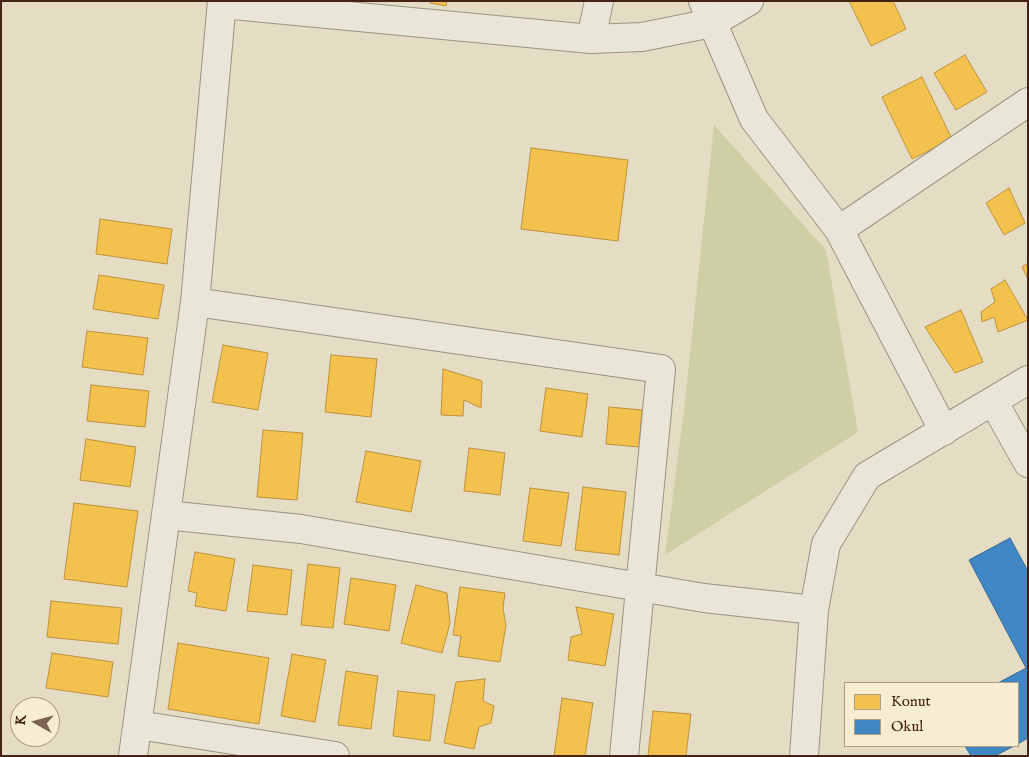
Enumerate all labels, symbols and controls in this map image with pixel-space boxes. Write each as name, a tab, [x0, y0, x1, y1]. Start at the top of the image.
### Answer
legend	[844, 682, 1019, 747]
text: Konut	[891, 692, 931, 711]
north arrow	[10, 697, 60, 747]
text: K	[12, 714, 31, 726]
text: Okul	[891, 717, 923, 736]

